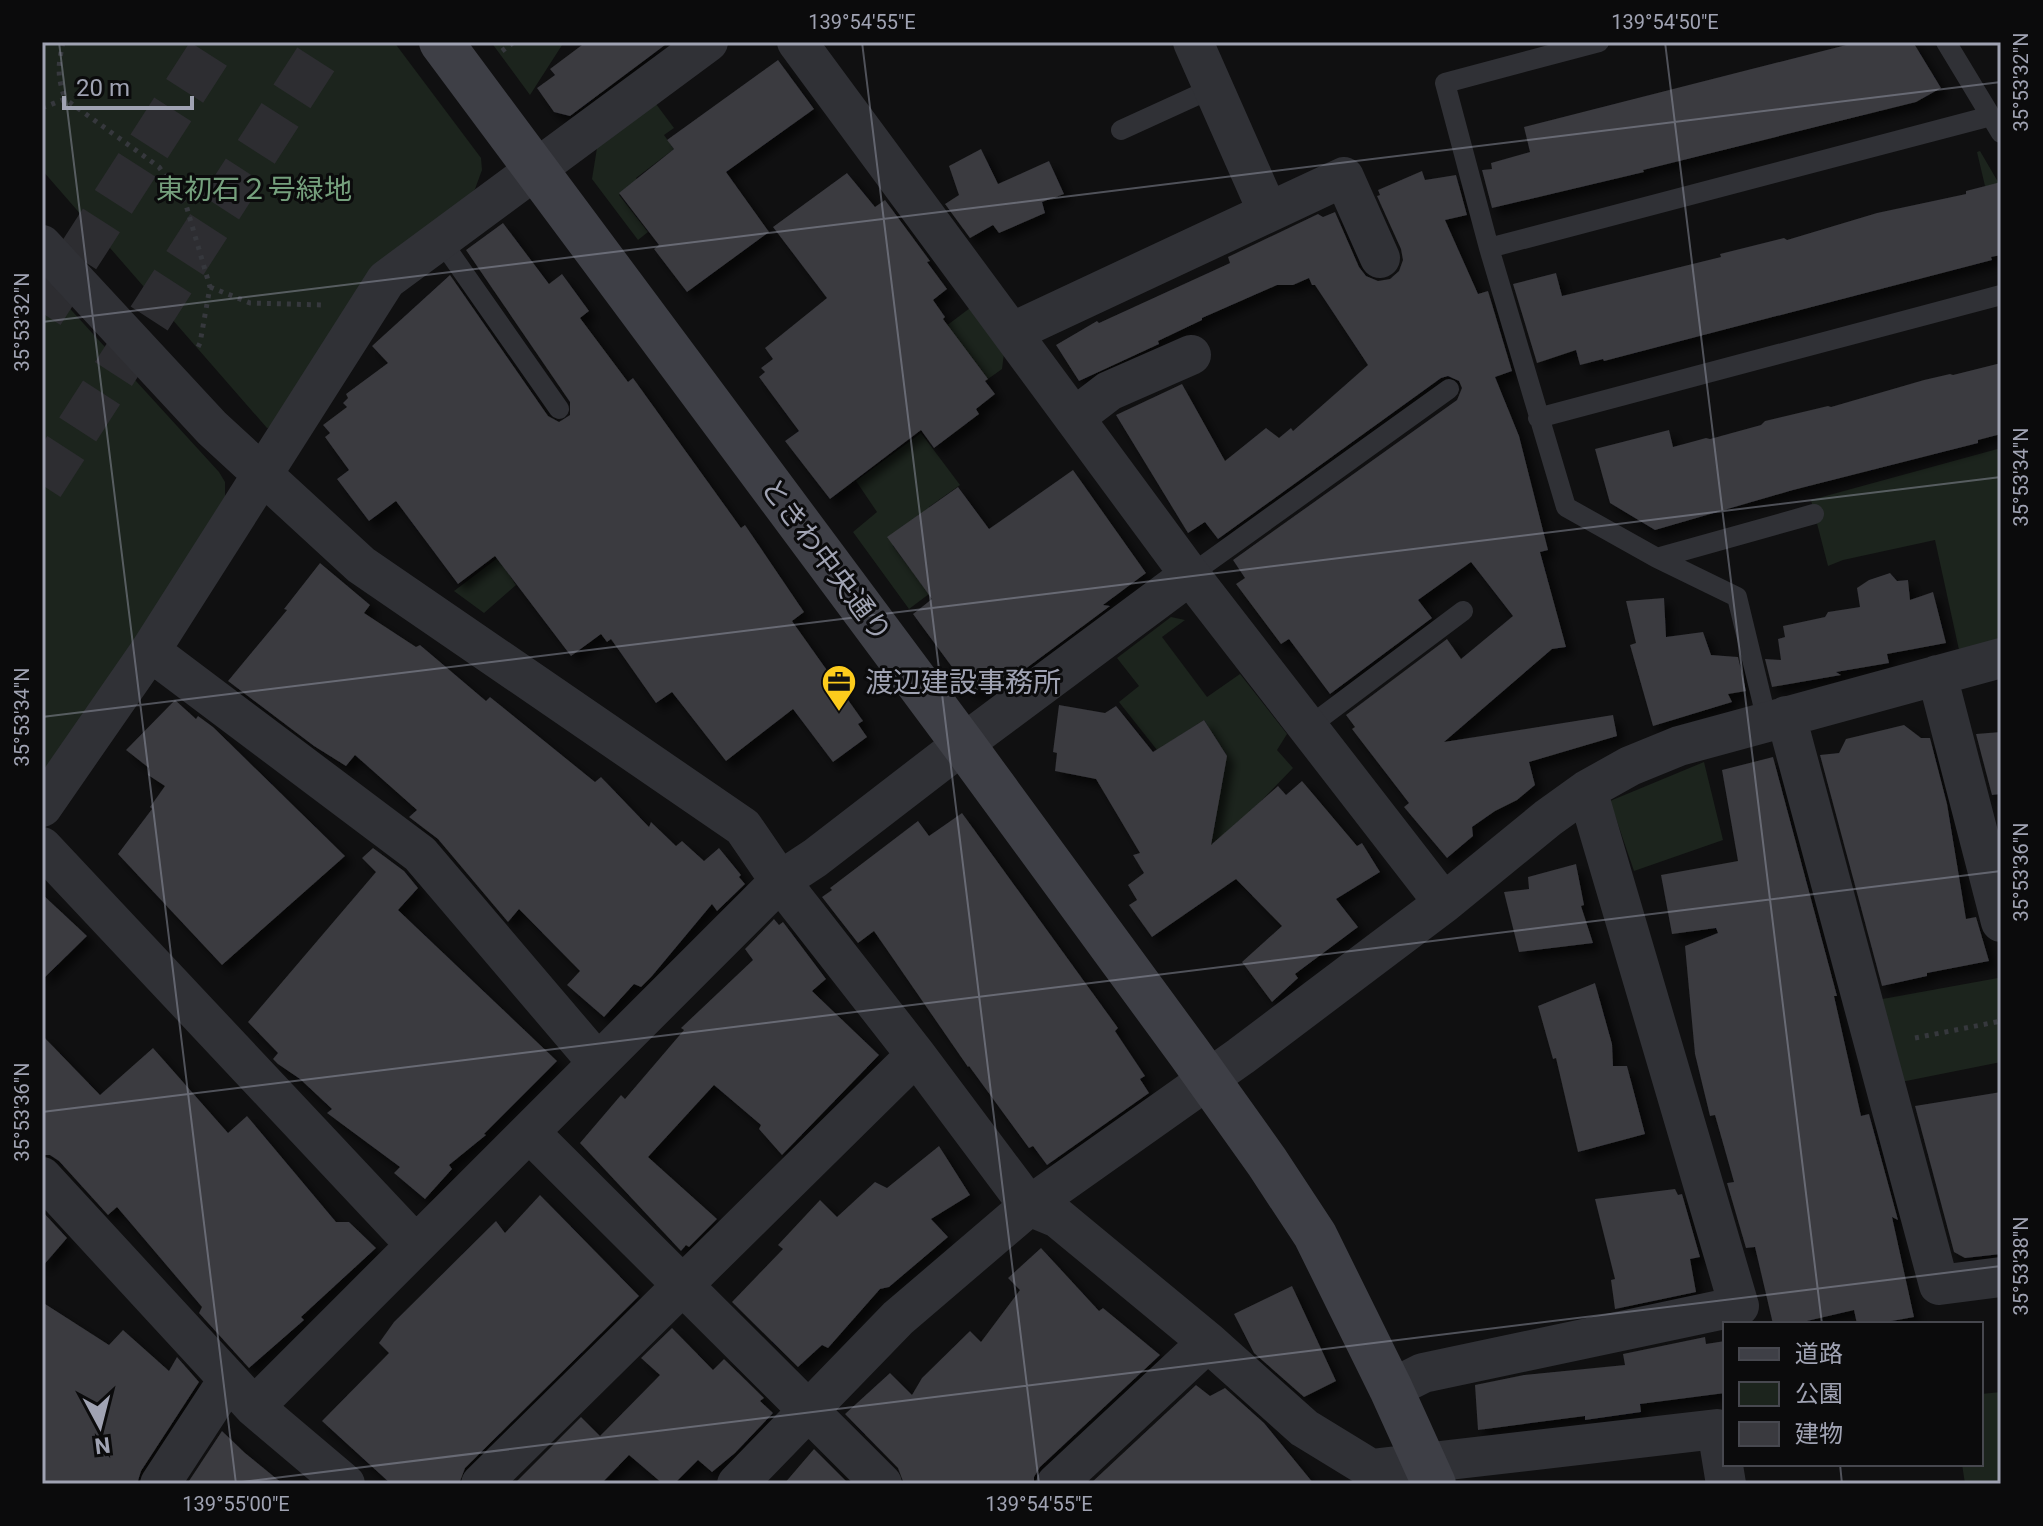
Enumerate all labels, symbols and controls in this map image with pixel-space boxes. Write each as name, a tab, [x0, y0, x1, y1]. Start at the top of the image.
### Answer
text: 139°54'55"E	[808, 10, 916, 34]
text: 139°54'50"E	[1611, 10, 1719, 34]
text: 35°53'32"N	[2009, 32, 2033, 132]
scale bar	[64, 60, 192, 110]
text: 20 m	[76, 74, 130, 102]
park label: 東初石２号緑地	[156, 173, 352, 206]
text: 35°53'32"N	[10, 272, 34, 372]
text: 35°53'34"N	[2009, 427, 2033, 527]
street label: ときわ中央通り	[754, 472, 898, 648]
office icon: 渡辺建設事務所	[820, 663, 858, 713]
place label: 渡辺建設事務所	[865, 666, 1061, 699]
text: 35°53'34"N	[10, 667, 34, 767]
text: 35°53'36"N	[2009, 822, 2033, 922]
text: 35°53'36"N	[10, 1062, 34, 1162]
text: 35°53'38"N	[2009, 1216, 2033, 1316]
legend	[1723, 1322, 1983, 1466]
text: 道路	[1795, 1340, 1843, 1368]
text: 公園	[1795, 1380, 1843, 1408]
north arrow	[60, 1386, 140, 1466]
text: 建物	[1795, 1420, 1843, 1448]
text: N	[93, 1432, 112, 1459]
text: 139°55'00"E	[182, 1492, 290, 1516]
text: 139°54'55"E	[985, 1492, 1093, 1516]

